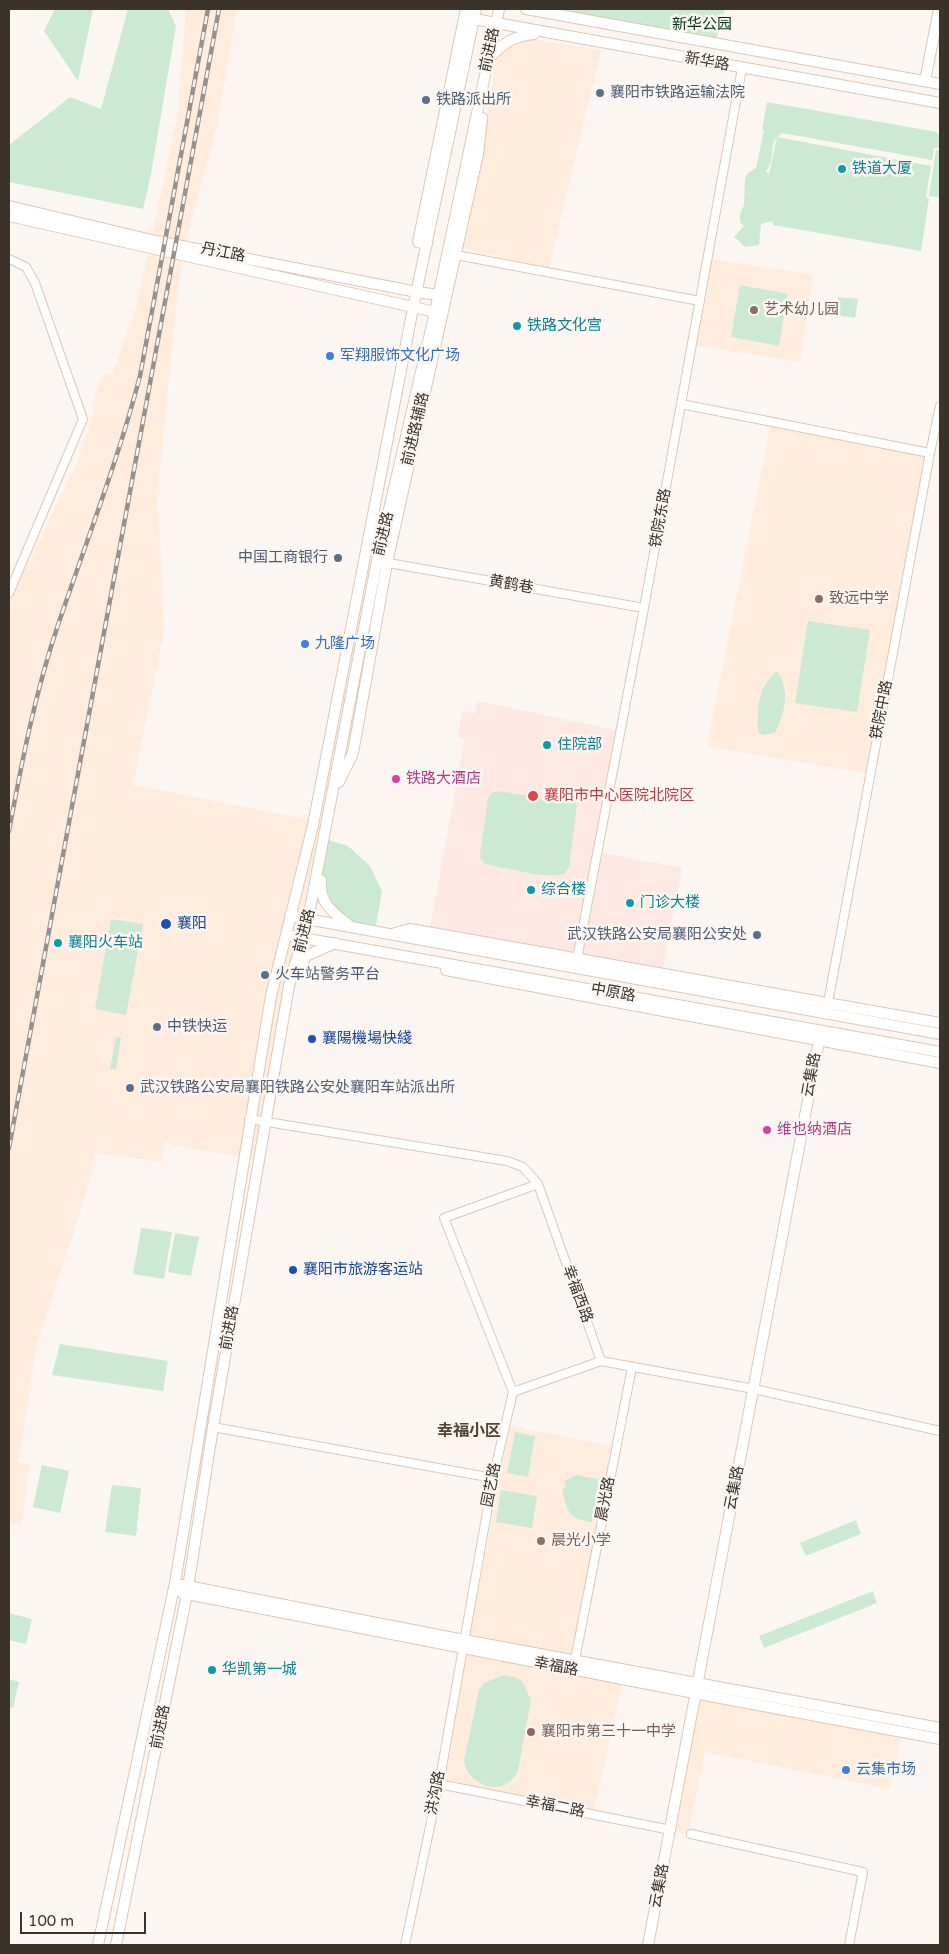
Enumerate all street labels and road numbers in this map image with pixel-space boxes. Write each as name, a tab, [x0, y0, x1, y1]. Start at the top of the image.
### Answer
street label: 前进路	[477, 26, 503, 74]
street label: 新华路	[683, 49, 731, 75]
street label: 丹江路	[199, 240, 247, 266]
street label: 前进路辅路	[399, 390, 433, 468]
street label: 铁院东路	[647, 487, 675, 549]
street label: 前进路	[370, 510, 398, 558]
street label: 黄鹤巷	[487, 572, 535, 598]
street label: 铁院中路	[867, 679, 897, 741]
street label: 前进路	[291, 907, 319, 955]
street label: 中原路	[589, 980, 637, 1006]
street label: 云集路	[799, 1051, 825, 1099]
street label: 幸福西路	[558, 1263, 596, 1325]
street label: 前进路	[217, 1304, 243, 1352]
street label: 园艺路	[479, 1461, 505, 1509]
street label: 云集路	[722, 1464, 748, 1512]
street label: 晨光路	[593, 1475, 619, 1523]
street label: 幸福路	[532, 1654, 580, 1680]
street label: 前进路	[148, 1703, 174, 1751]
street label: 洪沟路	[423, 1769, 449, 1817]
street label: 幸福二路	[524, 1792, 586, 1822]
street label: 云集路	[647, 1862, 673, 1910]

